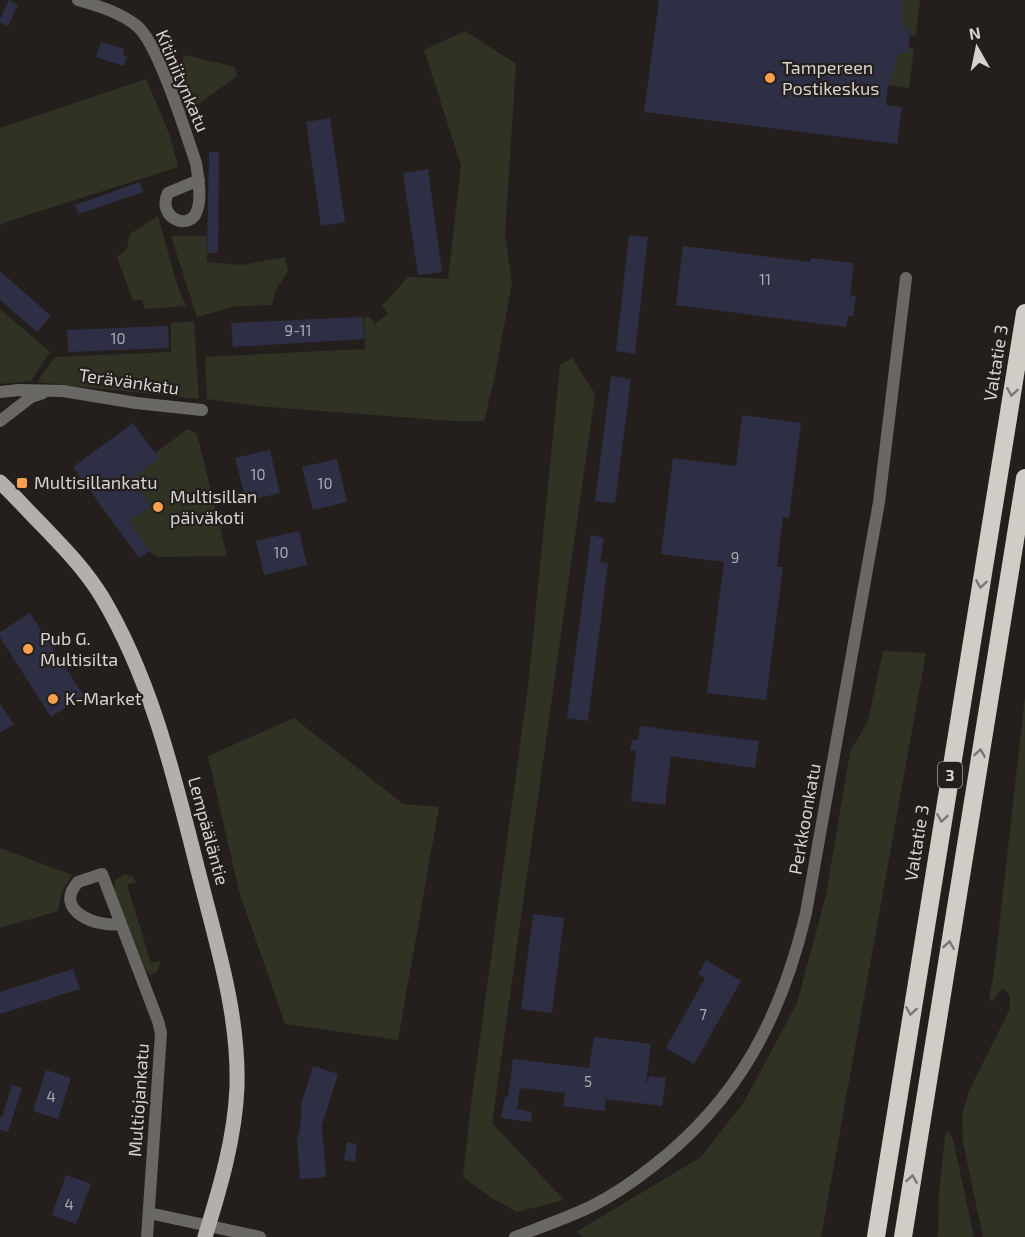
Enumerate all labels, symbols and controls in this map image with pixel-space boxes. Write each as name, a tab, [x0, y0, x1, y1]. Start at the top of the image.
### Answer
north arrow	[947, 18, 1007, 78]
text: N	[967, 22, 982, 43]
street label: Kitiniitynkatu	[152, 26, 214, 135]
place label: Tampereen Postikeskus	[782, 56, 879, 99]
marker: Tampereen Postikeskus	[763, 71, 777, 85]
house number: 11	[759, 270, 771, 288]
house number: 9-11	[285, 321, 311, 339]
street label: Valtatie 3	[978, 323, 1012, 403]
house number: 10	[110, 329, 126, 347]
street label: Terävänkatu	[78, 363, 181, 399]
one-way arrow	[1006, 386, 1019, 396]
house number: 10	[250, 465, 266, 483]
place label: Multisillankatu	[34, 471, 157, 493]
house number: 10	[317, 474, 333, 492]
marker: Multisillankatu	[15, 476, 29, 490]
place label: Multisillan päiväkoti	[170, 485, 257, 528]
marker: Multisillan päiväkoti	[151, 500, 165, 514]
house number: 10	[273, 543, 289, 561]
house number: 9	[731, 548, 739, 566]
one-way arrow	[975, 580, 987, 589]
place label: Pub G. Multisilta	[40, 627, 118, 670]
marker: Pub G. Multisilta	[21, 642, 35, 656]
place label: K-Market	[65, 687, 142, 709]
marker: K-Market	[46, 692, 60, 706]
one-way arrow	[973, 748, 986, 758]
street label: Perkkoonkatu	[783, 762, 825, 876]
road number: 3	[938, 762, 962, 788]
street label: Lempääläntie	[184, 774, 234, 887]
street label: Valtatie 3	[899, 803, 933, 883]
one-way arrow	[937, 814, 949, 823]
one-way arrow	[942, 940, 955, 950]
house number: 7	[699, 1005, 707, 1023]
one-way arrow	[906, 1006, 918, 1015]
street label: Multiojankatu	[123, 1042, 153, 1157]
house number: 5	[584, 1072, 592, 1090]
house number: 4	[46, 1087, 56, 1105]
one-way arrow	[905, 1175, 917, 1184]
house number: 4	[64, 1195, 74, 1213]

